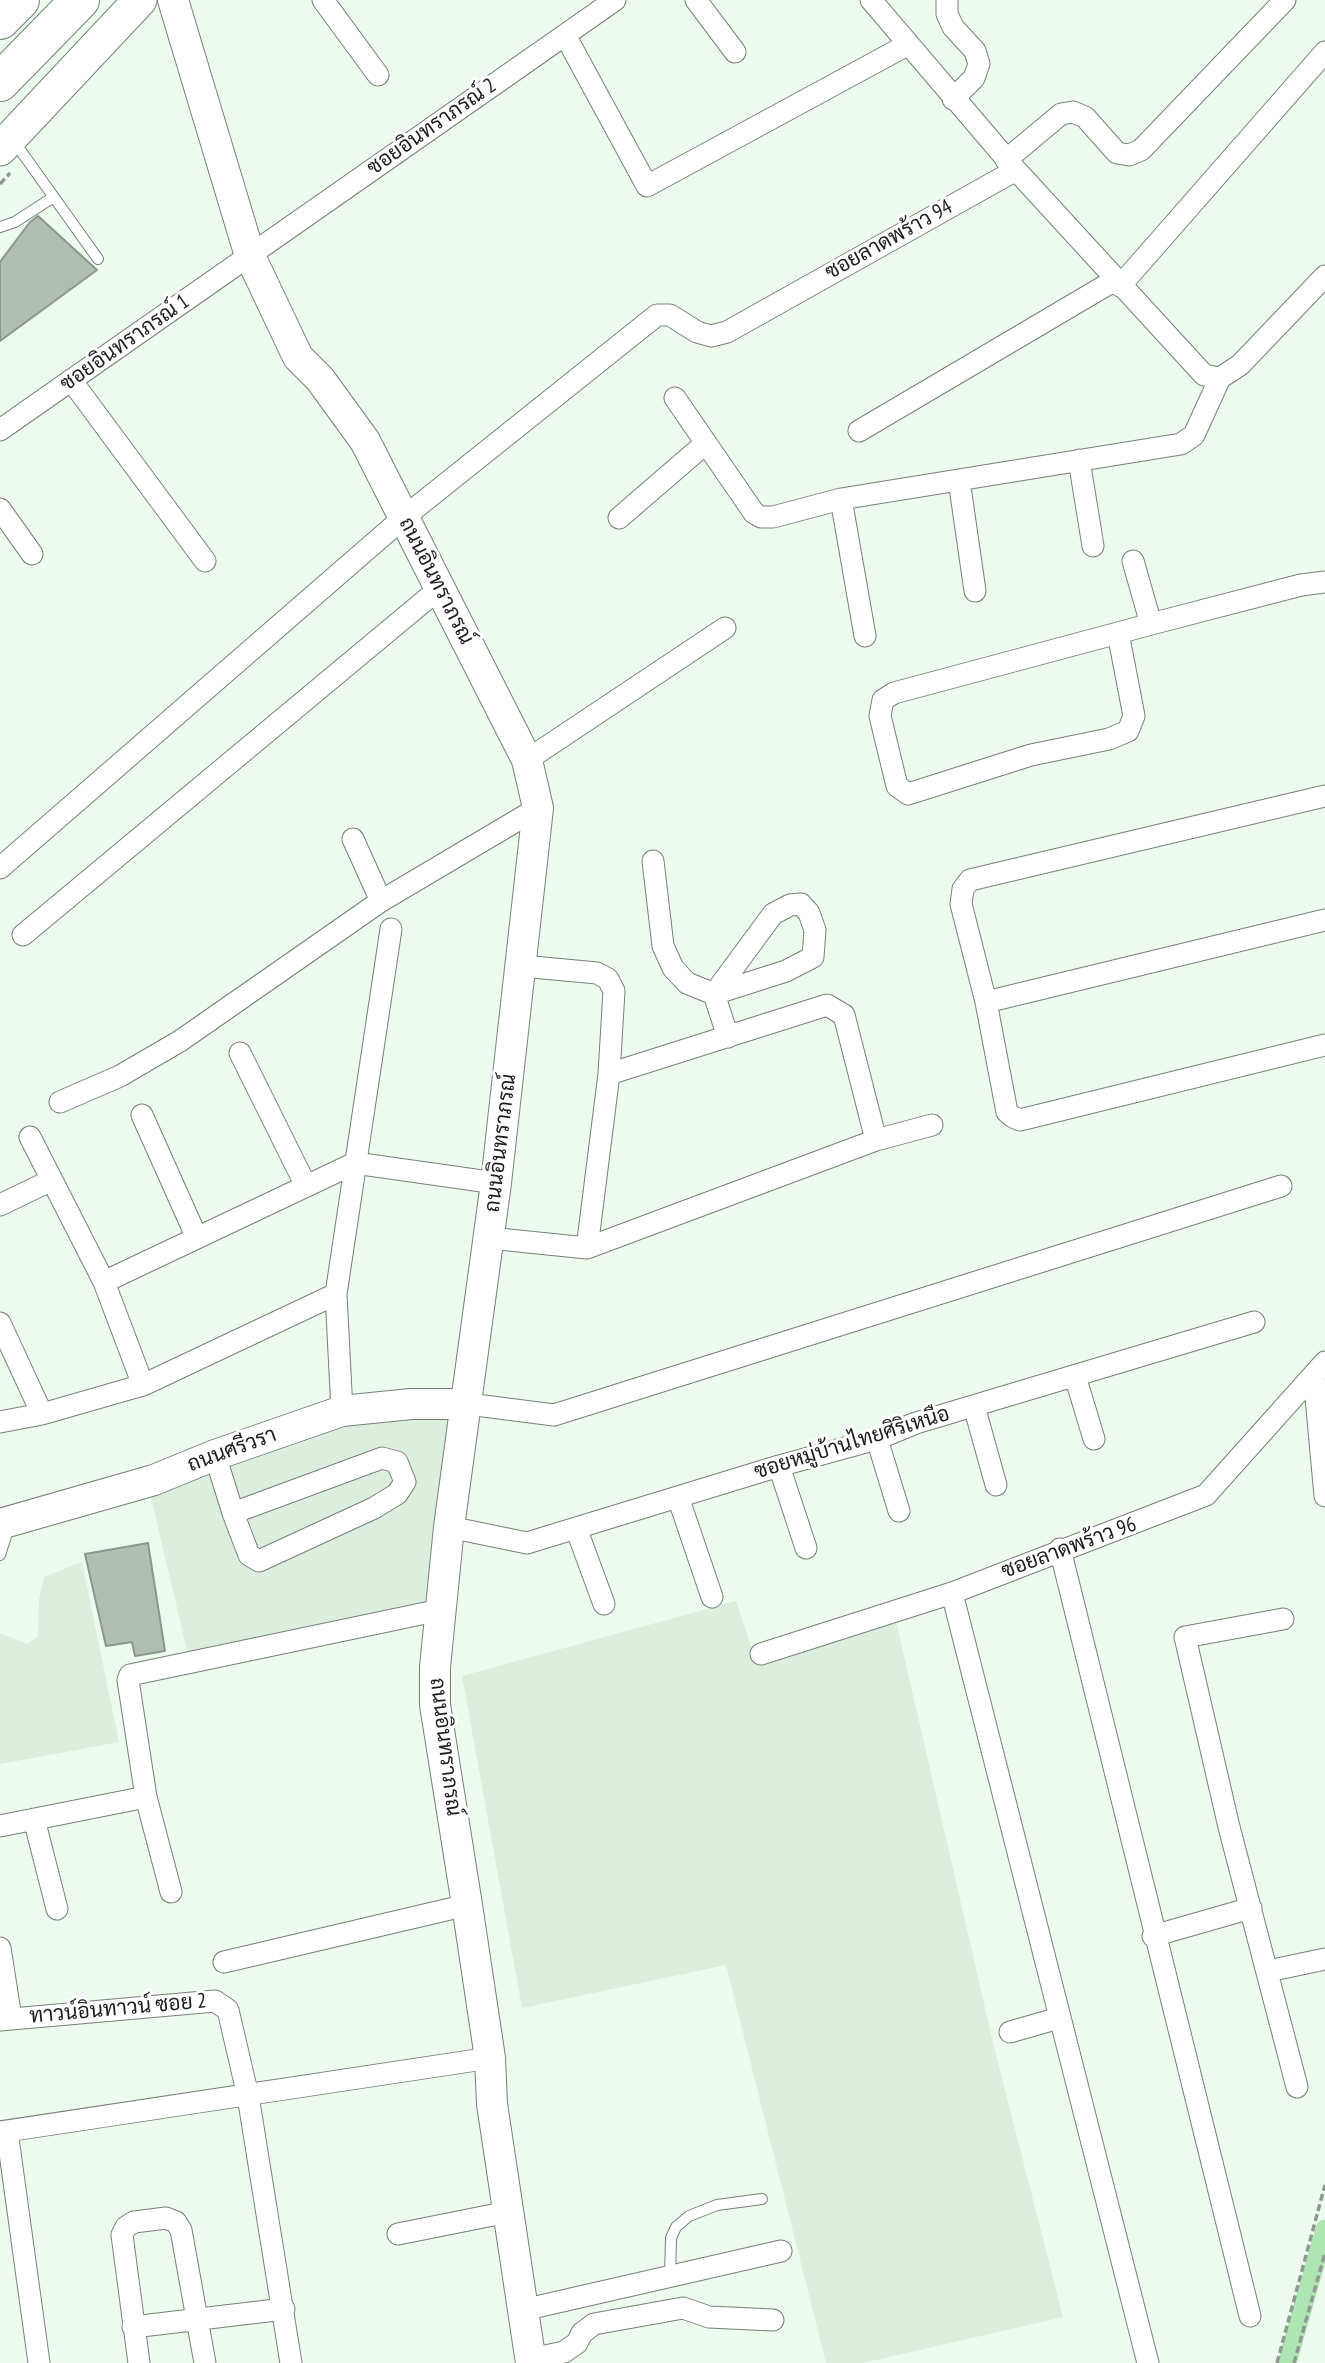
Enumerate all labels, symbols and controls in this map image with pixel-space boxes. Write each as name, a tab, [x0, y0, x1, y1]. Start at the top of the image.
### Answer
street label: ซอยอินทราภรณ์ 2	[363, 73, 501, 181]
street label: ซอยลาดพร้าว 94	[821, 195, 957, 285]
street label: ซอยอินทราภรณ์ 1	[56, 289, 194, 397]
street label: ถนนอินทราภรณ์	[393, 513, 479, 649]
street label: ถนนอินทราภรณ์	[480, 1072, 522, 1214]
street label: ซอยหมู่บ้านไทยศิริเหนือ	[751, 1401, 953, 1485]
street label: ถนนศรีวรา	[184, 1422, 280, 1478]
street label: ซอยลาดพร้าว 96	[998, 1512, 1140, 1584]
street label: ถนนอินทราภรณ์	[424, 1676, 466, 1818]
street label: ทาวน์อินทาวน์ ซอย 2	[28, 1989, 208, 2029]

